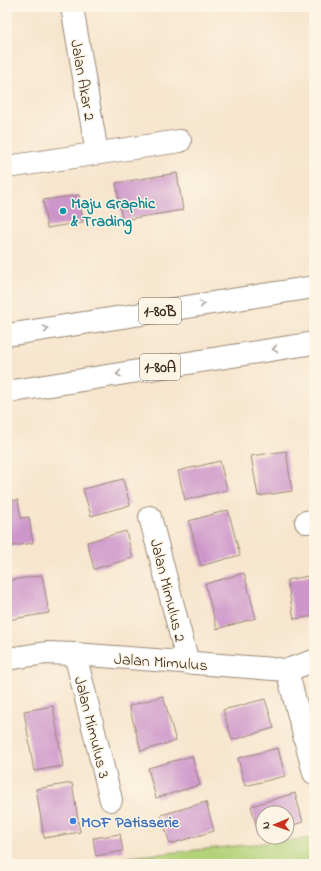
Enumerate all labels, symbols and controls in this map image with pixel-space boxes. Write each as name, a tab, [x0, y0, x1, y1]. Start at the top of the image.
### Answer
street label: Jalan Akar 2	[63, 38, 101, 123]
place label: Maju Graphic & Trading	[70, 192, 156, 235]
marker: Maju Graphic & Trading	[58, 206, 68, 216]
road number: 1-80B	[139, 298, 181, 324]
one-way arrow	[199, 300, 205, 309]
one-way arrow	[42, 325, 49, 334]
one-way arrow	[272, 344, 279, 353]
road number: 1-80A	[140, 354, 180, 380]
one-way arrow	[116, 369, 123, 378]
street label: Jalan Mimulus 2	[143, 536, 191, 645]
street label: Jalan Mimulus	[113, 648, 208, 678]
street label: Jalan Mimulus 3	[67, 674, 115, 781]
north arrow	[255, 805, 295, 845]
place label: MOF Patisserie	[81, 811, 180, 835]
marker: MOF Patisserie	[68, 816, 78, 826]
text: N	[258, 821, 274, 829]

